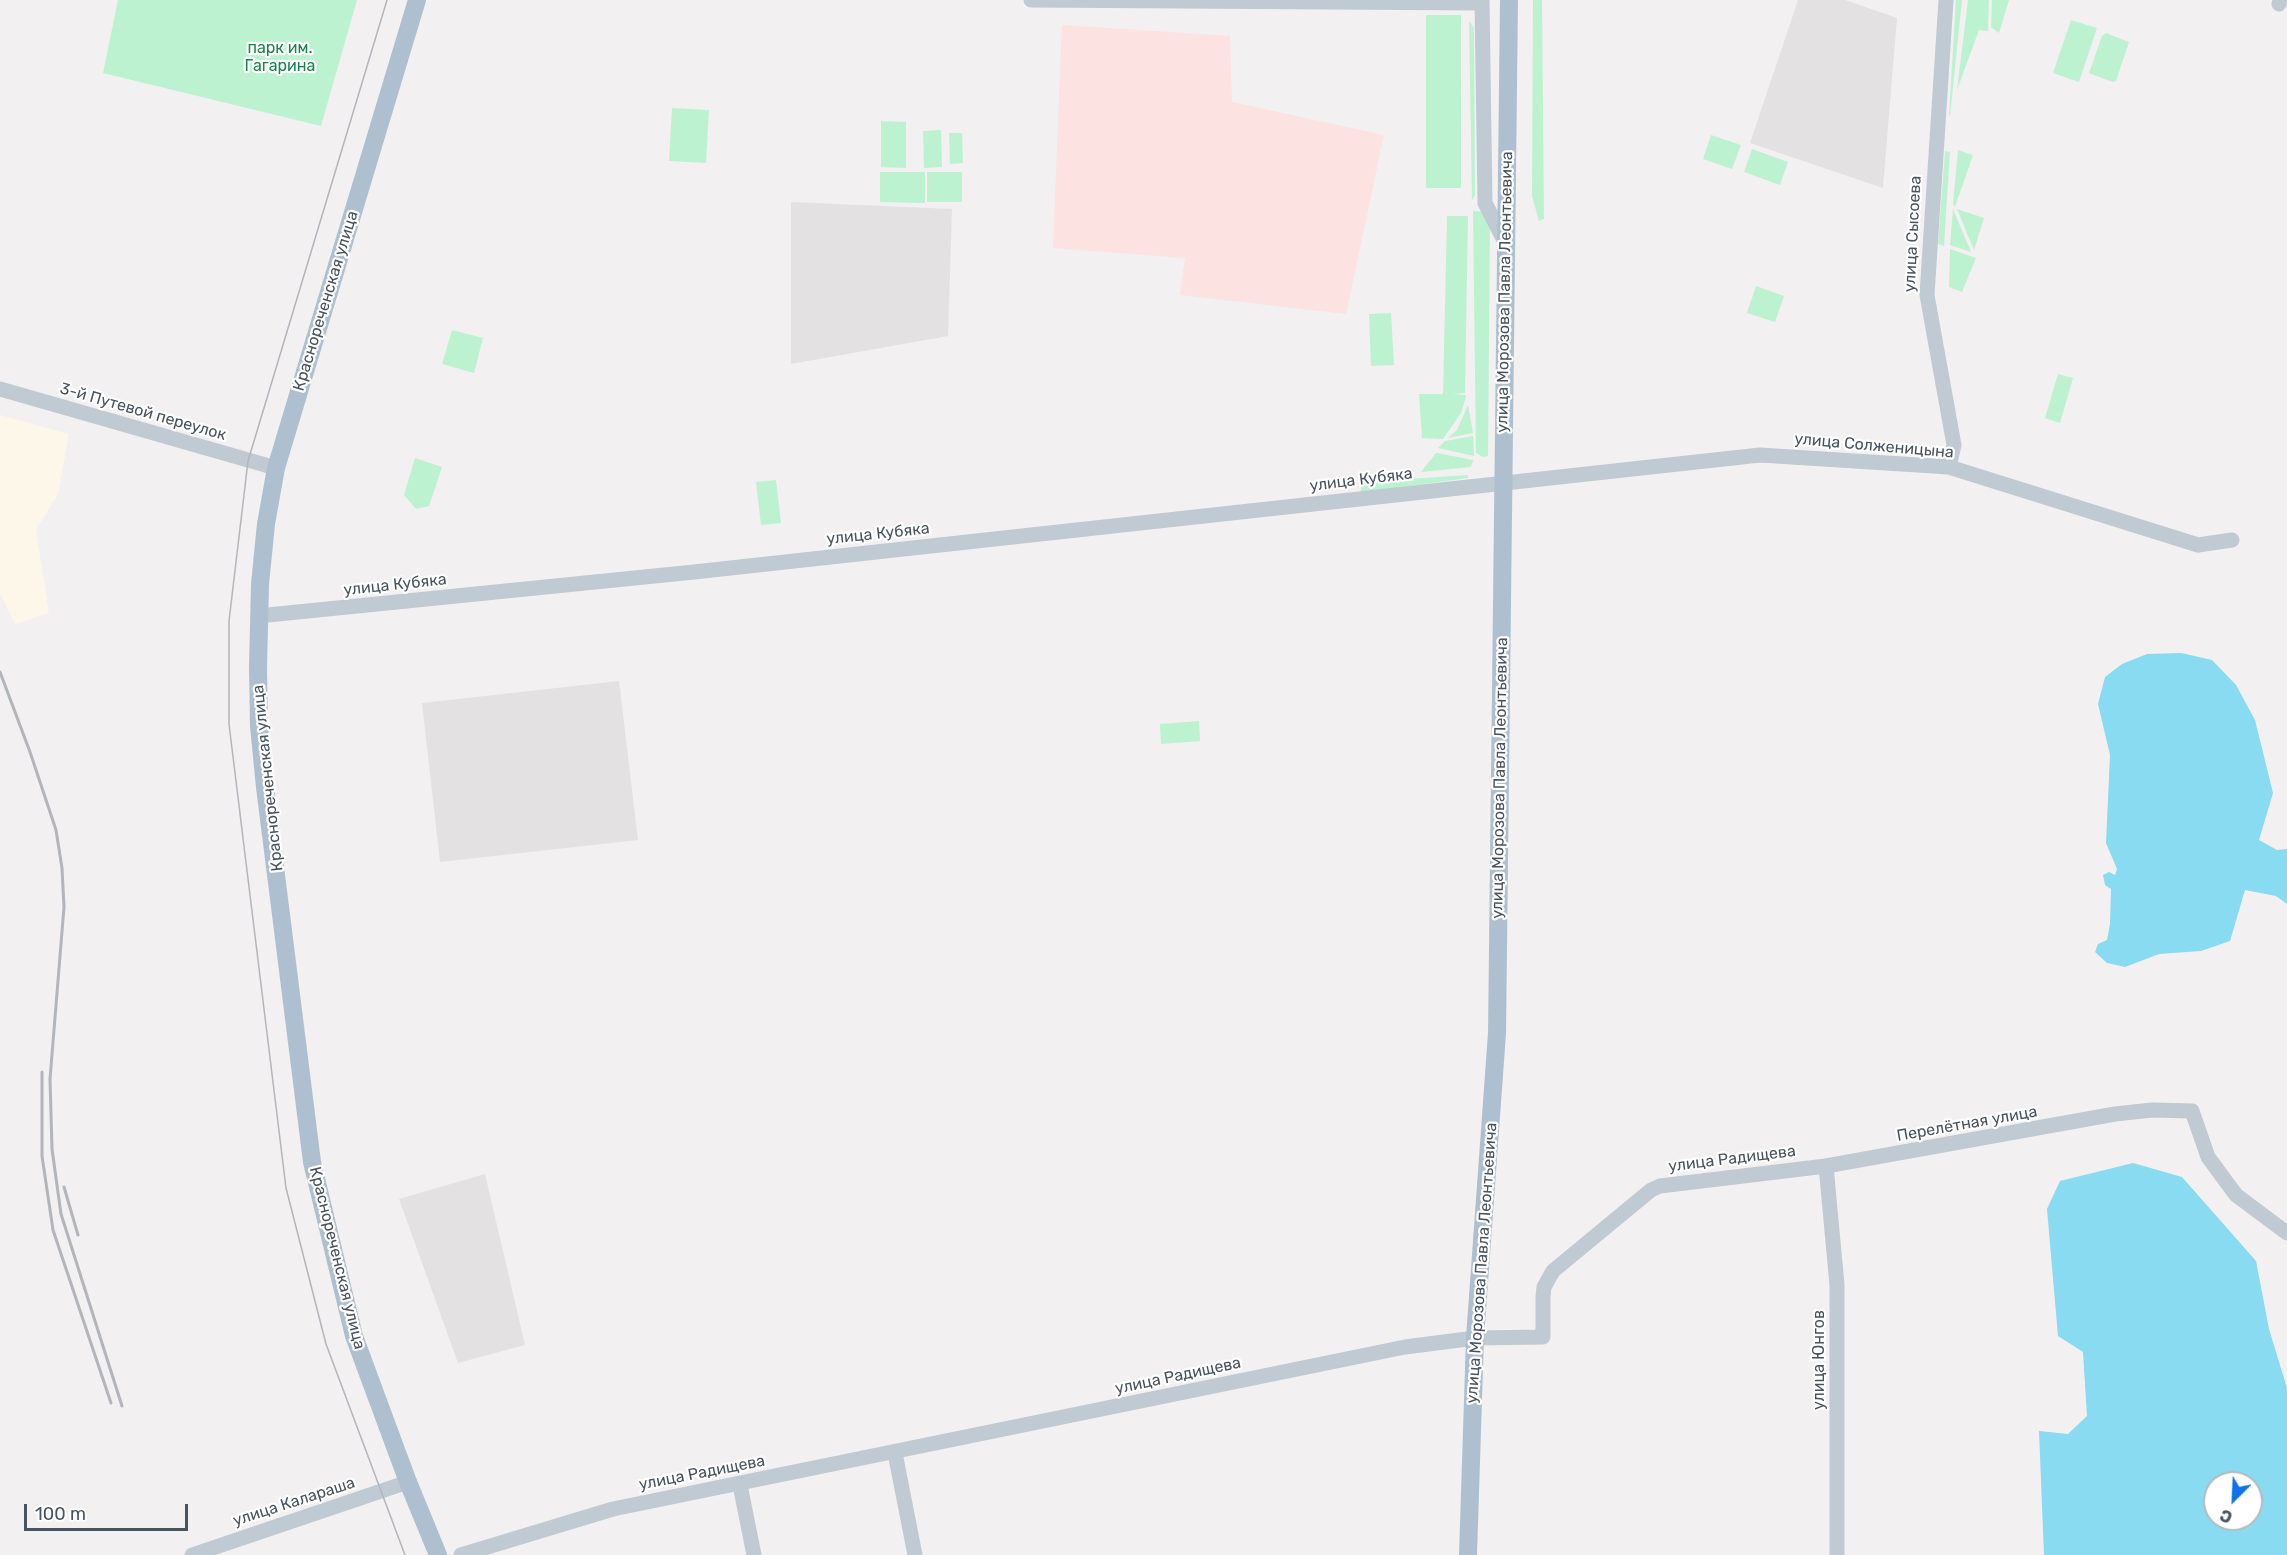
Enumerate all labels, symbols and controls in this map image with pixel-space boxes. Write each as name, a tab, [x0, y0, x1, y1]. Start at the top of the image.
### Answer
park label: парк им. Гагарина	[245, 38, 315, 76]
street label: улица Морозова Павла Леонтьевича	[1493, 151, 1517, 433]
street label: улица Сысоева	[1900, 175, 1926, 293]
street label: Краснореченская улица	[289, 209, 363, 393]
street label: 3-й Путевой переулок	[58, 379, 228, 445]
street label: улица Солженицына	[1794, 429, 1954, 463]
street label: улица Кубяка	[1308, 464, 1414, 496]
street label: улица Кубяка	[826, 519, 930, 549]
street label: улица Кубяка	[343, 570, 447, 600]
street label: улица Морозова Павла Леонтьевича	[1488, 637, 1512, 919]
street label: Краснореченская улица	[249, 684, 287, 872]
street label: Перелётная улица	[1895, 1102, 2039, 1146]
street label: улица Морозова Павла Леонтьевича	[1463, 1122, 1501, 1404]
street label: улица Радищева	[1667, 1142, 1797, 1176]
street label: Краснореченская улица	[305, 1165, 369, 1351]
street label: улица Юнгов	[1809, 1310, 1829, 1410]
street label: улица Радищева	[1113, 1353, 1243, 1399]
street label: улица Радищева	[637, 1451, 767, 1495]
north arrow	[2203, 1471, 2263, 1531]
street label: улица Калараша	[231, 1473, 357, 1531]
scale bar	[27, 1492, 190, 1530]
text: 100 m	[35, 1503, 86, 1525]
text: С	[2217, 1505, 2235, 1527]

